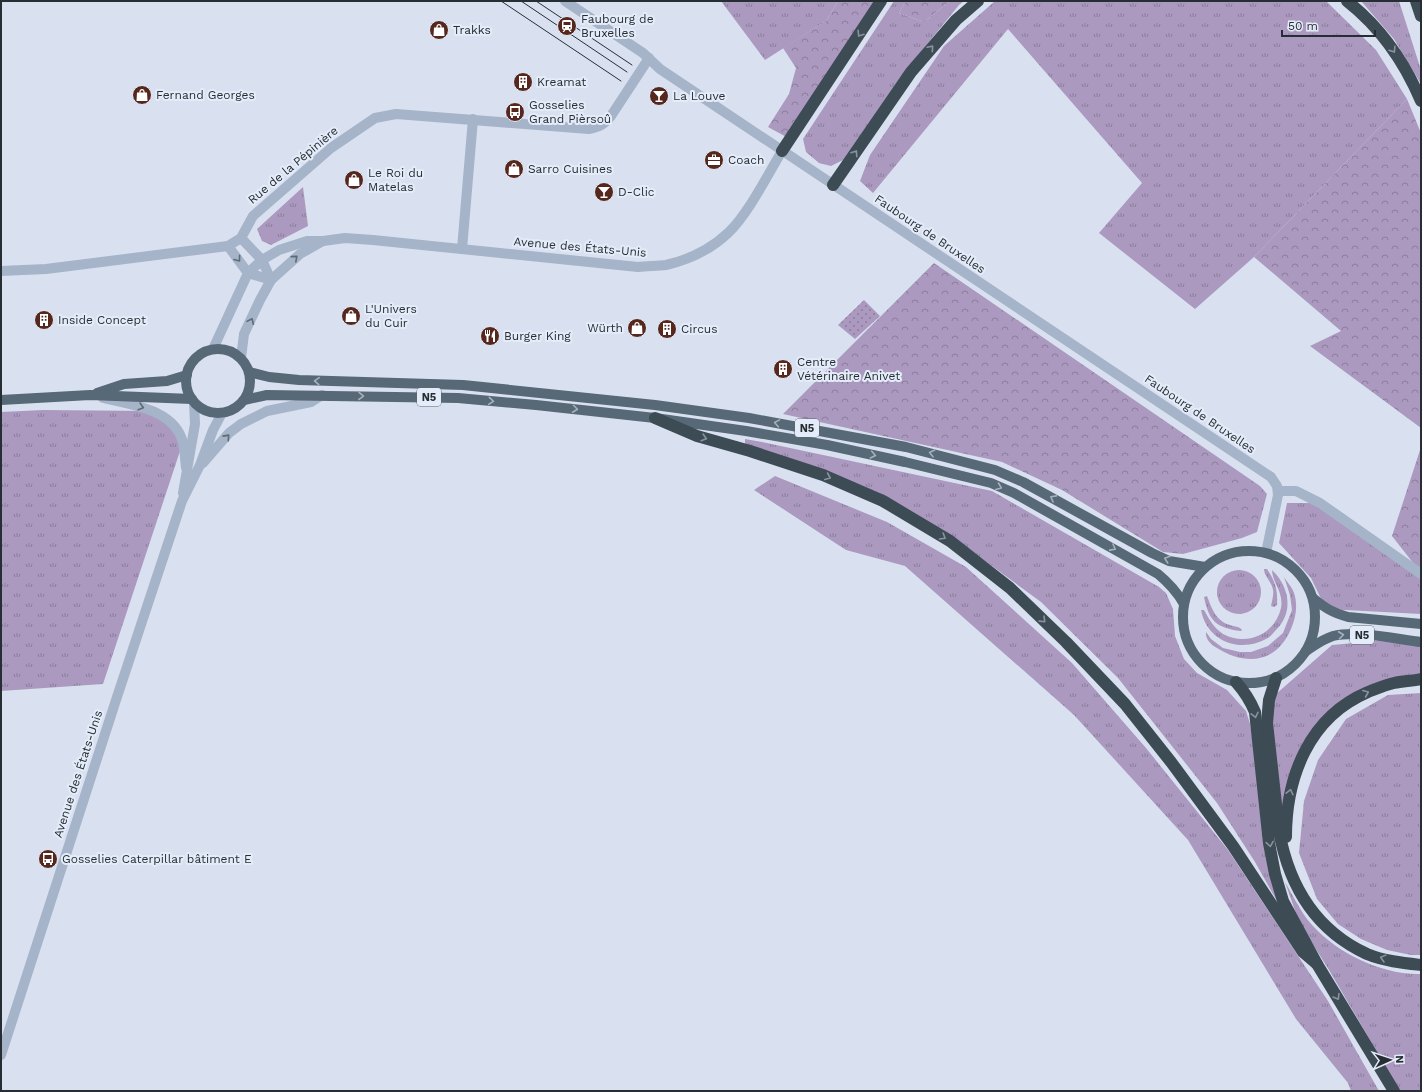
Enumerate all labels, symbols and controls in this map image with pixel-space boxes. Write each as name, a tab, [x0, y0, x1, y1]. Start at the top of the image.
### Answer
place label: Faubourg de Bruxelles	[581, 12, 654, 40]
scale bar	[1282, 12, 1375, 38]
station icon: Faubourg de Bruxelles	[556, 15, 578, 37]
shop icon: Trakks	[428, 19, 450, 41]
text: 50 m	[1288, 19, 1318, 33]
place label: Trakks	[453, 23, 491, 37]
one-way arrow	[857, 29, 864, 36]
one-way arrow	[927, 45, 934, 53]
one-way arrow	[1388, 46, 1395, 53]
building icon: Kreamat	[512, 71, 534, 93]
place label: Kreamat	[537, 75, 586, 89]
shop icon: Fernand Georges	[131, 84, 153, 106]
bar icon: La Louve	[648, 85, 670, 107]
place label: Fernand Georges	[156, 88, 255, 102]
place label: La Louve	[673, 89, 726, 103]
place label: Gosselies Grand Pièrsoû	[529, 98, 611, 126]
bus stop icon: Gosselies Grand Pièrsoû	[504, 101, 526, 123]
street label: Rue de la Pépinière	[245, 123, 341, 207]
office icon: Coach	[703, 149, 725, 171]
one-way arrow	[850, 150, 857, 157]
place label: Coach	[728, 153, 764, 167]
shop icon: Sarro Cuisines	[503, 158, 525, 180]
place label: Sarro Cuisines	[528, 162, 612, 176]
place label: Le Roi du Matelas	[368, 166, 423, 194]
shop icon: Le Roi du Matelas	[343, 169, 365, 191]
bar icon: D-Clic	[593, 181, 615, 203]
place label: D-Clic	[618, 185, 655, 199]
street label: Faubourg de Bruxelles	[872, 192, 988, 276]
street label: Avenue des États-Unis	[513, 234, 647, 260]
one-way arrow	[233, 255, 240, 262]
one-way arrow	[291, 256, 298, 263]
place label: L'Univers du Cuir	[365, 302, 417, 330]
shop icon: L'Univers du Cuir	[340, 305, 362, 327]
building icon: Inside Concept	[33, 309, 55, 331]
place label: Inside Concept	[58, 313, 146, 327]
one-way arrow	[246, 317, 254, 324]
shop icon: Würth	[626, 317, 648, 339]
building icon: Circus	[656, 318, 678, 340]
place label: Würth	[587, 321, 623, 335]
place label: Circus	[681, 322, 718, 336]
restaurant icon: Burger King	[479, 325, 501, 347]
place label: Burger King	[504, 329, 571, 343]
place label: Centre Vétérinaire Anivet	[797, 355, 900, 383]
building icon: Centre Vétérinaire Anivet	[772, 358, 794, 380]
street label: Faubourg de Bruxelles	[1142, 372, 1258, 456]
one-way arrow	[314, 377, 320, 386]
road number: N5	[417, 388, 441, 406]
one-way arrow	[358, 392, 364, 400]
one-way arrow	[488, 396, 494, 405]
one-way arrow	[138, 402, 145, 411]
one-way arrow	[572, 404, 578, 413]
one-way arrow	[774, 419, 780, 428]
road number: N5	[795, 419, 819, 437]
one-way arrow	[700, 433, 707, 442]
one-way arrow	[222, 434, 229, 442]
one-way arrow	[928, 449, 935, 458]
one-way arrow	[870, 451, 876, 459]
one-way arrow	[824, 473, 831, 481]
one-way arrow	[995, 482, 1002, 490]
one-way arrow	[1050, 496, 1057, 503]
one-way arrow	[939, 533, 946, 540]
one-way arrow	[1109, 543, 1116, 550]
one-way arrow	[1164, 556, 1171, 564]
one-way arrow	[1038, 615, 1046, 623]
road number: N5	[1350, 626, 1374, 644]
one-way arrow	[1338, 631, 1344, 640]
one-way arrow	[1362, 690, 1370, 698]
street label: Avenue des États-Unis	[51, 708, 105, 840]
one-way arrow	[1250, 711, 1259, 718]
one-way arrow	[1286, 789, 1294, 795]
one-way arrow	[1265, 841, 1274, 847]
bus stop icon: Gosselies Caterpillar bâtiment E	[37, 848, 59, 870]
place label: Gosselies Caterpillar bâtiment E	[62, 852, 252, 866]
one-way arrow	[1379, 954, 1386, 963]
one-way arrow	[1333, 993, 1340, 1000]
north arrow	[1370, 1040, 1410, 1080]
text: N	[1393, 1055, 1406, 1064]

